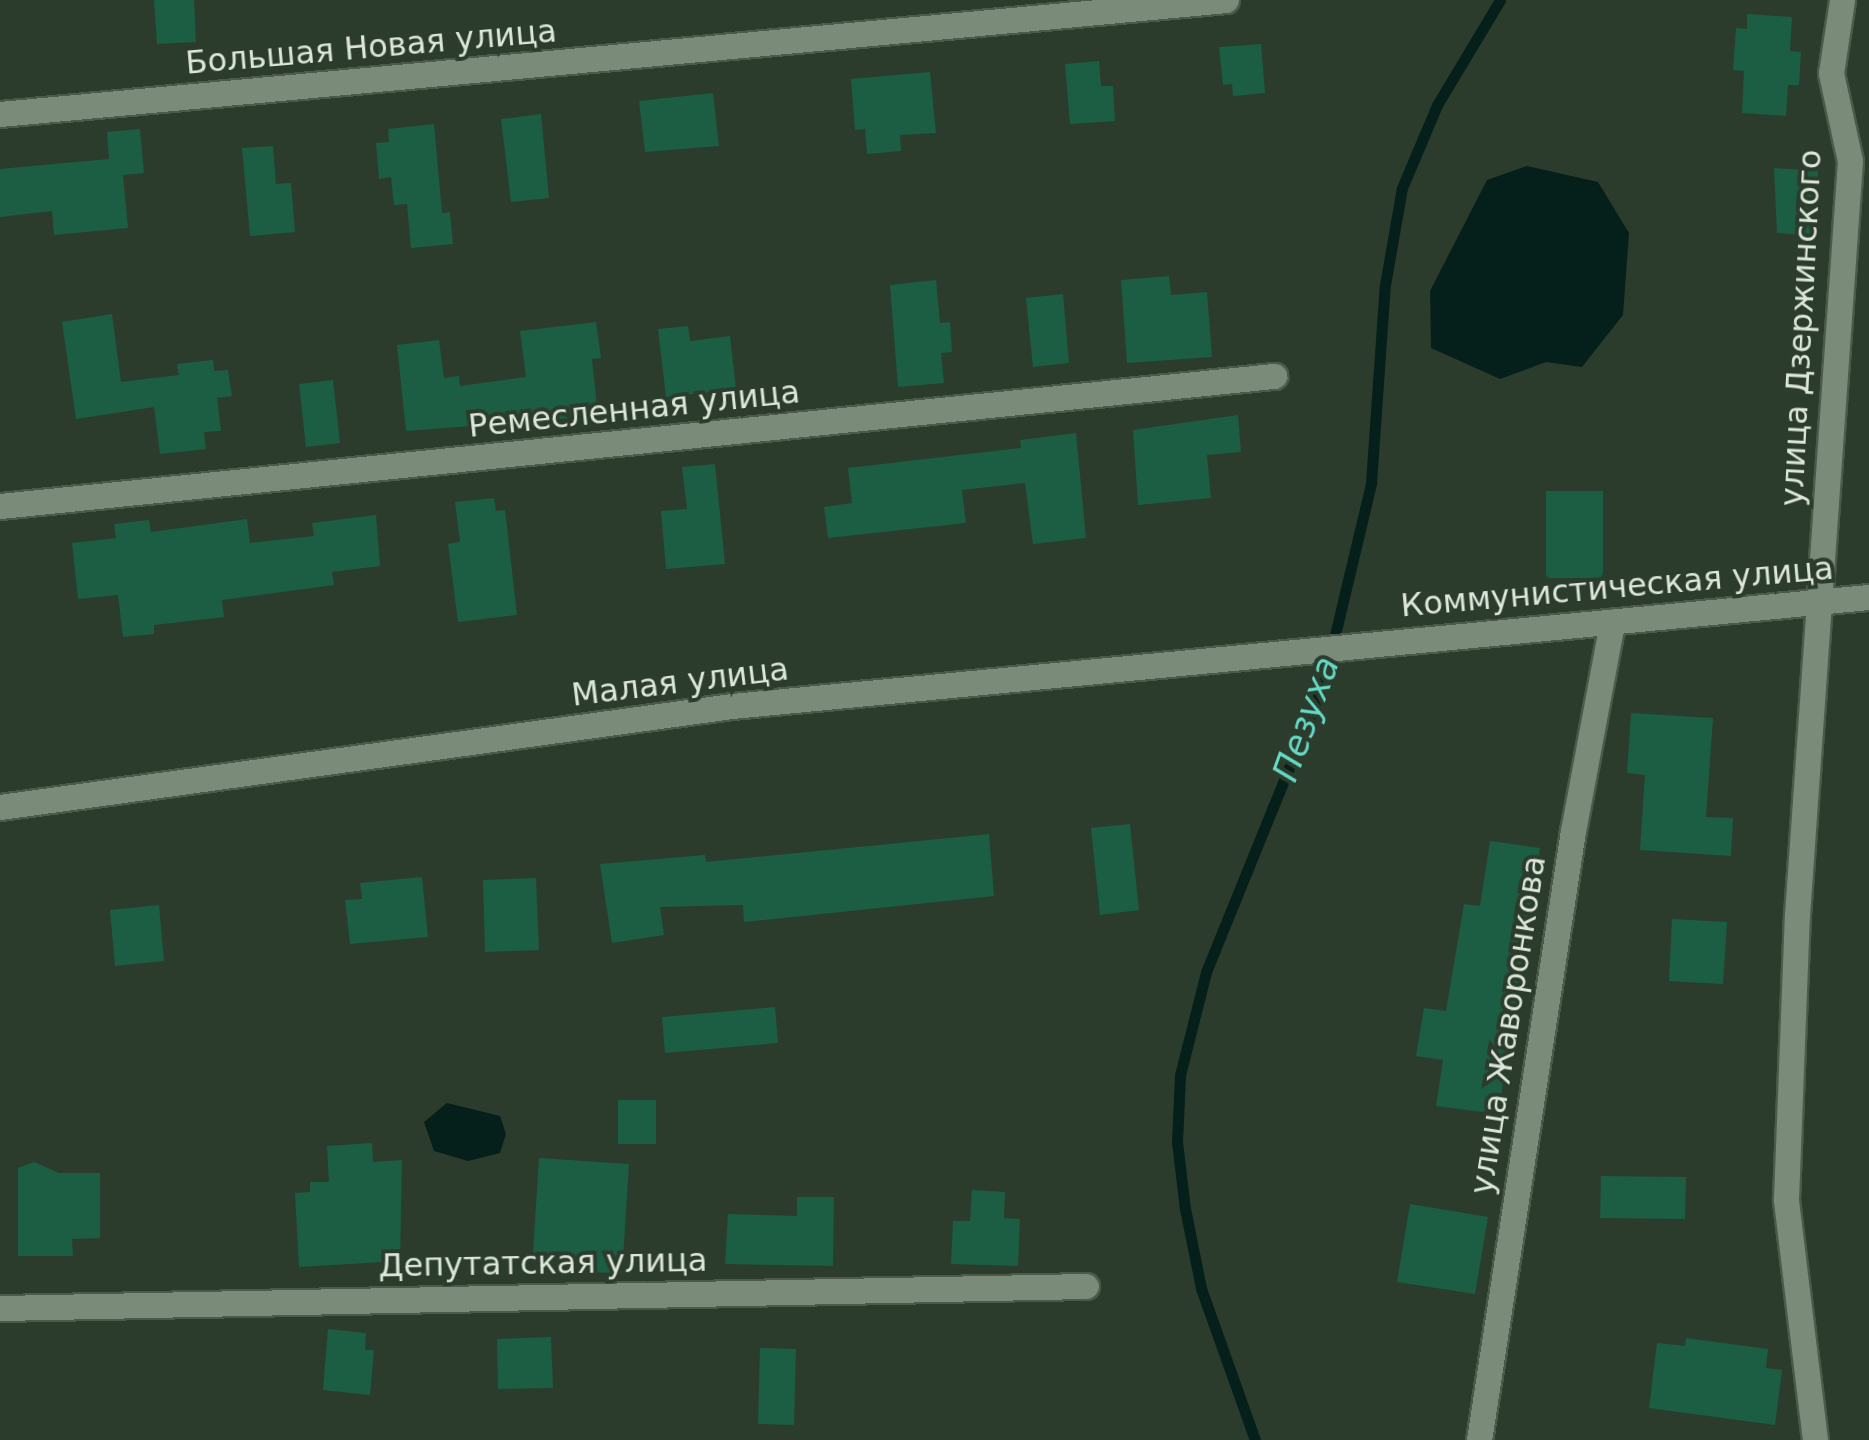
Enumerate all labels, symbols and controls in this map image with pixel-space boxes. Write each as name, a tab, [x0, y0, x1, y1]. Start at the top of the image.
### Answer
street label: Большая Новая улица	[184, 12, 558, 82]
street label: улица Дзержинского	[1772, 149, 1830, 507]
street label: Ремесленная улица	[466, 373, 802, 445]
street label: Коммунистическая улица	[1399, 549, 1835, 625]
street label: Малая улица	[569, 650, 791, 714]
water label: Пезуха	[1264, 651, 1348, 787]
street label: улица Жаворонкова	[1462, 853, 1554, 1197]
street label: Депутатская улица	[378, 1241, 708, 1285]

